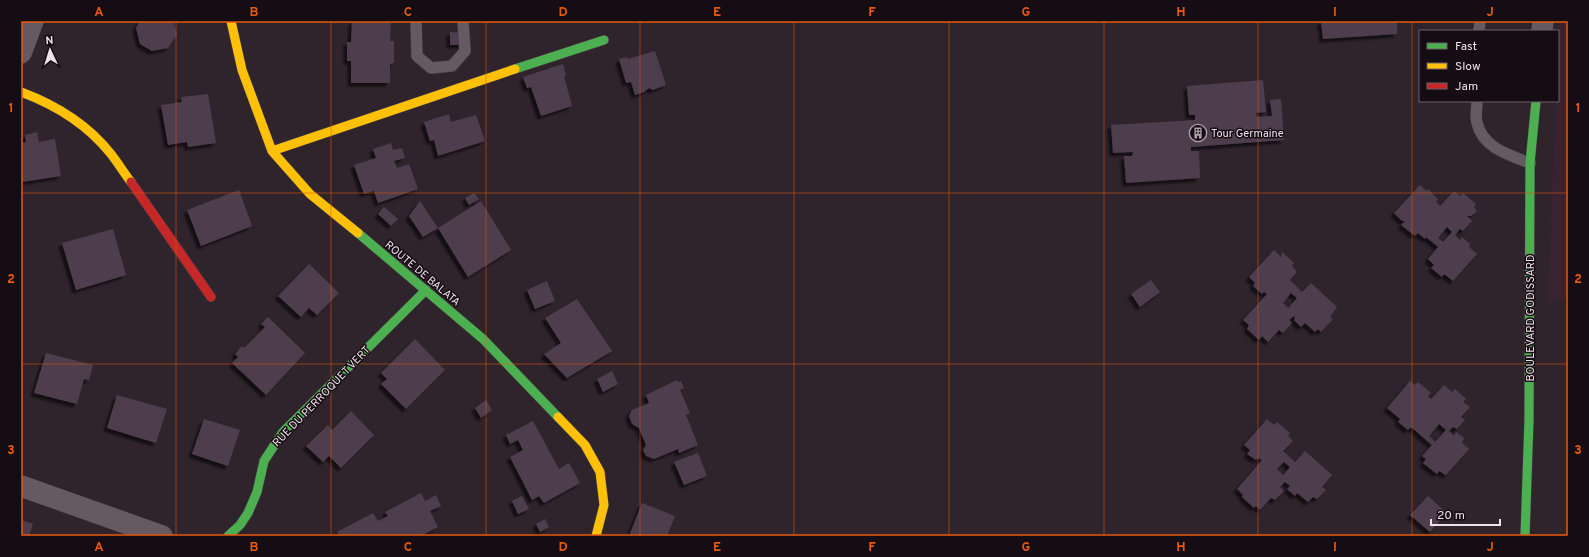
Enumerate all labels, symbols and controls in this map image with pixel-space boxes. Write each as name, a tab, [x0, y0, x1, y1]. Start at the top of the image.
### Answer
text: A	[94, 5, 104, 21]
text: B	[250, 5, 259, 21]
text: C	[404, 5, 412, 21]
text: D	[558, 5, 568, 21]
text: E	[713, 5, 721, 21]
text: F	[868, 5, 876, 21]
text: G	[1022, 5, 1031, 21]
text: H	[1176, 5, 1186, 21]
text: I	[1333, 5, 1337, 21]
text: J	[1486, 5, 1494, 21]
north arrow	[30, 30, 70, 70]
legend	[1419, 30, 1559, 102]
text: N	[45, 34, 54, 48]
text: Fast	[1455, 39, 1477, 55]
text: Slow	[1455, 59, 1481, 75]
text: Jam	[1455, 79, 1478, 95]
text: 1	[8, 101, 14, 117]
text: 1	[1575, 101, 1581, 117]
building icon: Tour Germaine	[1188, 123, 1208, 143]
place label: Tour Germaine	[1211, 127, 1284, 141]
street label: ROUTE DE BALATA	[382, 238, 463, 309]
street label: BOULEVARD GODISSARD	[1524, 254, 1538, 382]
text: 2	[7, 272, 15, 288]
text: 2	[1574, 272, 1582, 288]
street label: RUE DU PERROQUET VERT	[270, 343, 374, 450]
text: 3	[7, 443, 15, 459]
text: 3	[1574, 443, 1582, 459]
scale bar	[1431, 501, 1500, 527]
text: 20 m	[1437, 508, 1465, 524]
text: A	[94, 540, 104, 556]
text: B	[250, 540, 259, 556]
text: C	[404, 540, 412, 556]
text: D	[558, 540, 568, 556]
text: E	[713, 540, 721, 556]
text: F	[868, 540, 876, 556]
text: G	[1022, 540, 1031, 556]
text: H	[1176, 540, 1186, 556]
text: I	[1333, 540, 1337, 556]
text: J	[1486, 540, 1494, 556]

